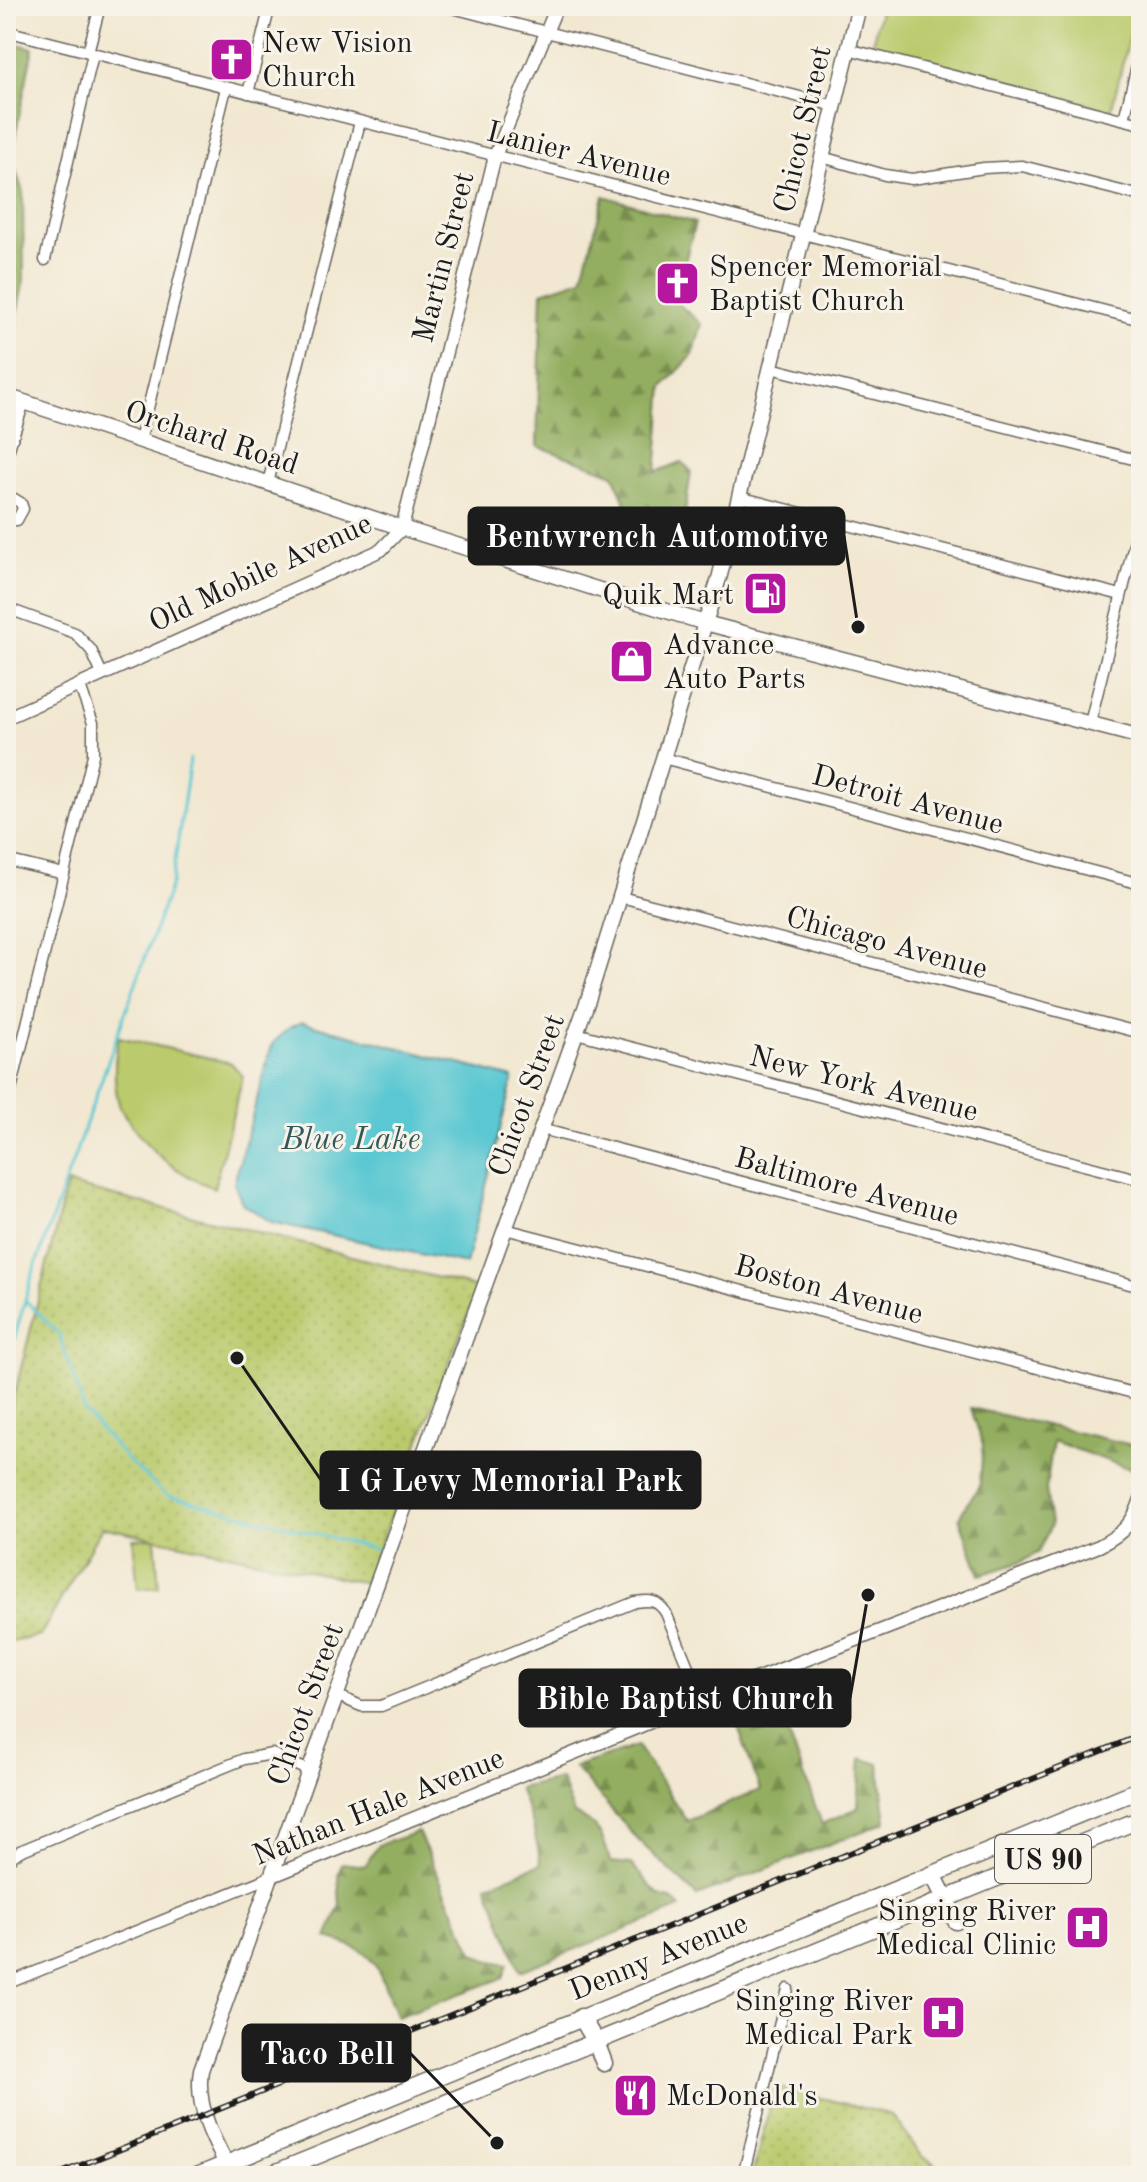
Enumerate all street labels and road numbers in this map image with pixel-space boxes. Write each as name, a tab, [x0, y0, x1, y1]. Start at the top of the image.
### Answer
street label: Chicot Street	[770, 43, 838, 216]
street label: Lanier Avenue	[483, 118, 674, 192]
street label: Martin Street	[409, 169, 481, 346]
street label: Orchard Road	[121, 397, 302, 481]
street label: Old Mobile Avenue	[145, 509, 377, 639]
street label: Detroit Avenue	[808, 761, 1007, 841]
street label: Chicago Avenue	[783, 903, 990, 985]
street label: Chicot Street	[485, 1010, 571, 1181]
street label: New York Avenue	[746, 1042, 981, 1128]
street label: Baltimore Avenue	[731, 1144, 962, 1232]
street label: Boston Avenue	[731, 1251, 926, 1331]
street label: Chicot Street	[264, 1619, 350, 1790]
street label: Nathan Hale Avenue	[249, 1744, 509, 1872]
road number: US 90	[995, 1835, 1091, 1883]
street label: Denny Avenue	[565, 1909, 752, 2007]

